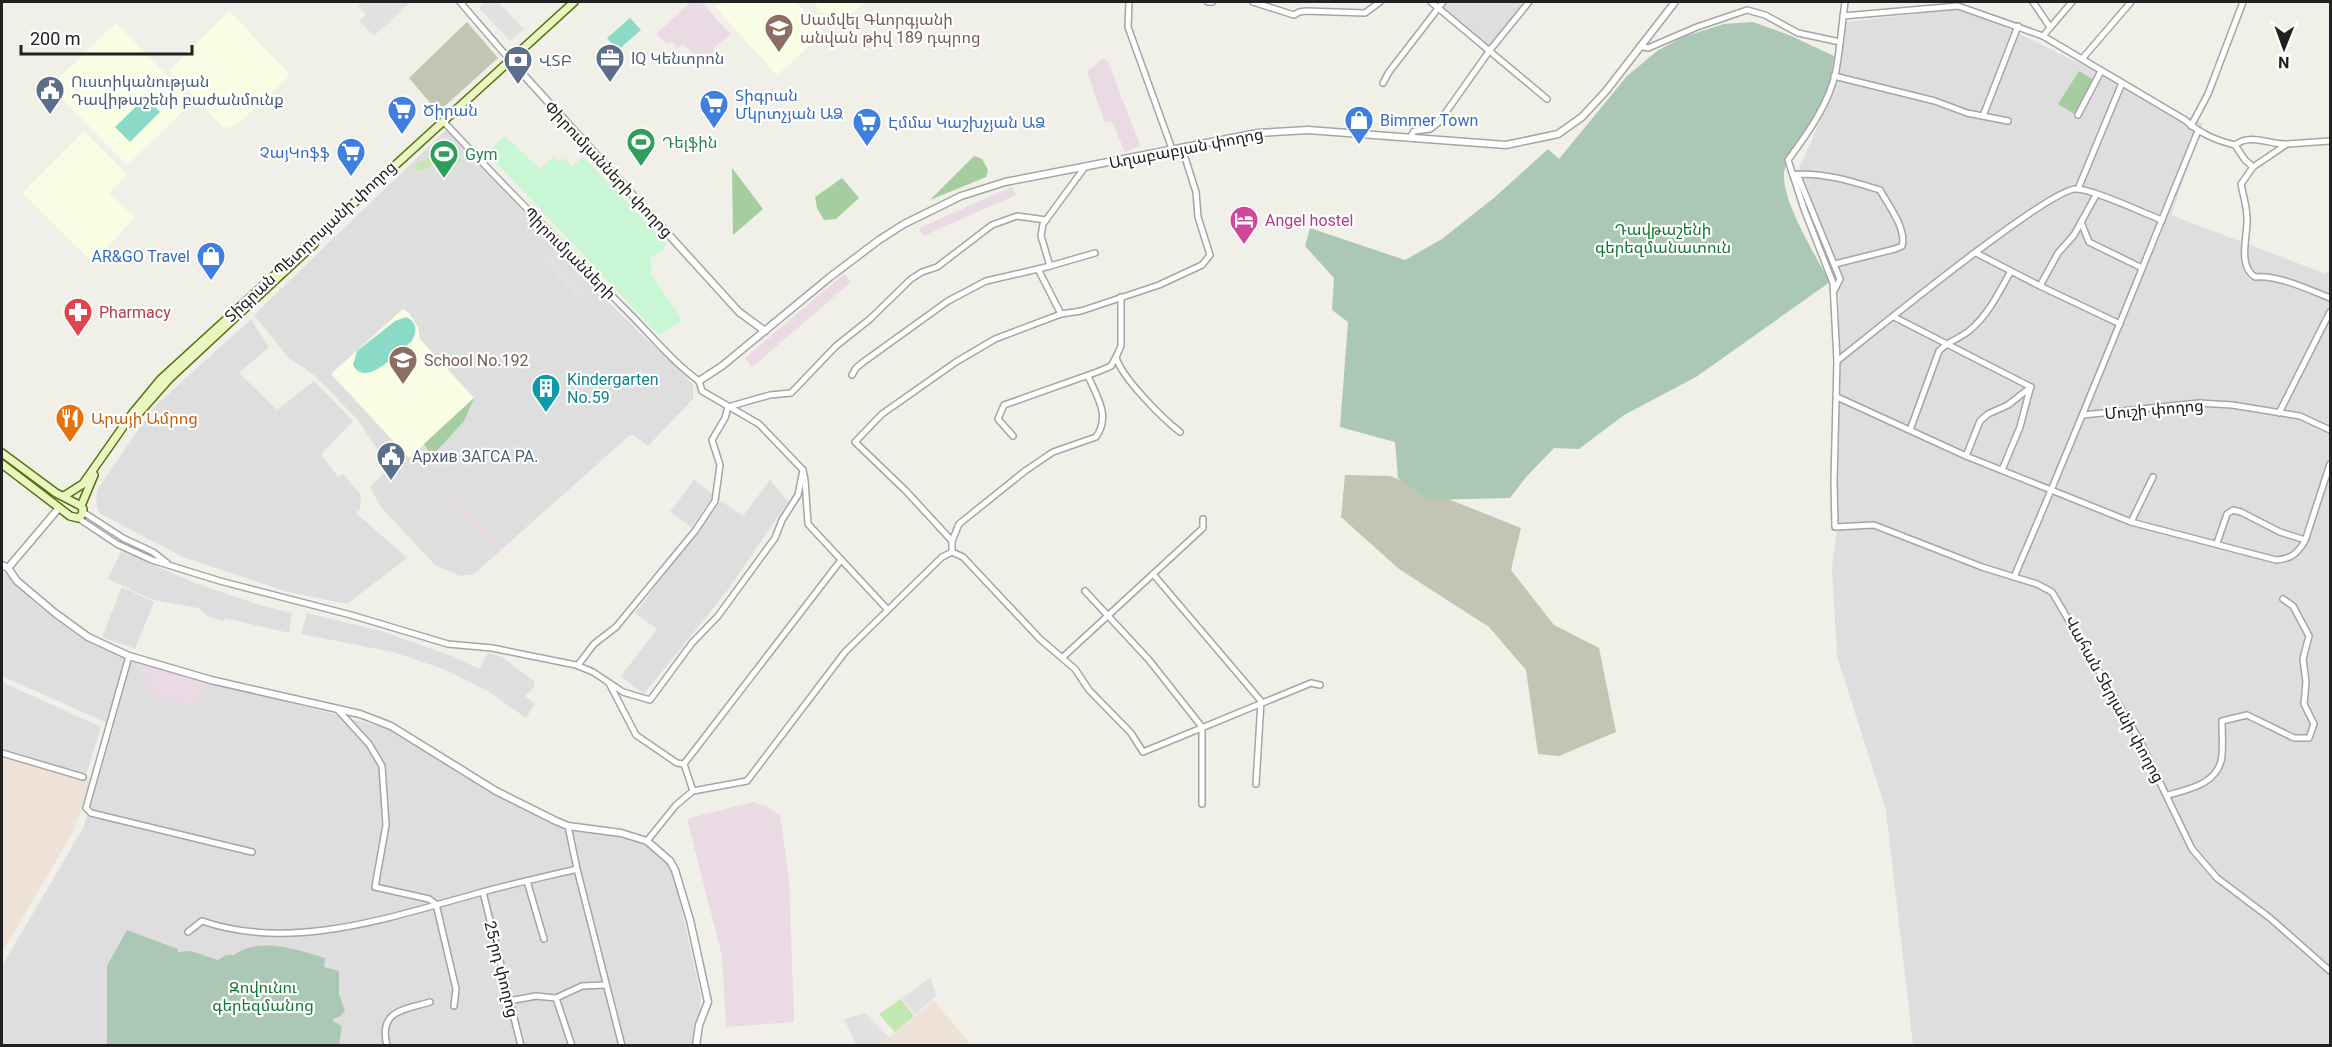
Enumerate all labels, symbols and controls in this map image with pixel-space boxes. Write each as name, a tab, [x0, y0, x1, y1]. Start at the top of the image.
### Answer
place label: Սամվել Գևորգյանի անվան թիվ 189 դպրոց	[800, 10, 981, 47]
school or university icon: Սամվել Գևորգյանի անվան թիվ 189 դպրոց	[763, 12, 795, 54]
scale bar	[21, 18, 192, 56]
north arrow	[2254, 18, 2314, 78]
text: 200 m	[30, 28, 81, 49]
office icon: IQ Կենտրոն	[594, 42, 626, 84]
bank icon: ՎՏԲ	[502, 44, 534, 86]
place label: IQ Կենտրոն	[631, 49, 724, 68]
place label: ՎՏԲ	[539, 51, 572, 70]
text: N	[2278, 53, 2290, 72]
place label: Ուստիկանության Դավիթաշենի բաժանմունք	[71, 72, 284, 109]
public building icon: Ուստիկանության Դավիթաշենի բաժանմունք	[34, 74, 66, 116]
place label: Տիգրան Մկրտչյան ԱՁ	[735, 86, 843, 123]
supermarket icon: Տիգրան Մկրտչյան ԱՁ	[698, 88, 730, 130]
supermarket icon: Ծիրան	[386, 94, 418, 136]
street label: Փիրումյանների փողոց	[540, 97, 677, 241]
place label: Ծիրան	[423, 101, 478, 120]
shop icon: Bimmer Town	[1343, 104, 1375, 146]
supermarket icon: Էմմա Կաշխչյան ԱՁ	[851, 106, 883, 148]
place label: Bimmer Town	[1380, 111, 1478, 130]
place label: Էմմա Կաշխչյան ԱՁ	[888, 113, 1046, 132]
street label: Աղաբաբյան փողոց	[1107, 124, 1265, 173]
sports icon: Դելֆին	[625, 126, 657, 168]
place label: Դելֆին	[662, 133, 717, 152]
supermarket icon: ՉայԿոֆֆ	[335, 136, 367, 178]
sports icon: Gym	[428, 138, 460, 180]
place label: ՉայԿոֆֆ	[260, 143, 330, 162]
place label: Gym	[465, 145, 498, 164]
street label: Տիգրան Պետրոսյանի փողոց	[221, 157, 400, 326]
street label: Պիրումյանների	[520, 203, 620, 303]
hotel icon: Angel hostel	[1228, 204, 1260, 246]
place label: Angel hostel	[1265, 211, 1353, 230]
park label: Դավթաշենի գերեզմանատուն	[1595, 220, 1731, 257]
shop icon: AR&GO Travel	[195, 240, 227, 282]
place label: AR&GO Travel	[92, 247, 190, 266]
pharmacy icon: Pharmacy	[62, 296, 94, 338]
place label: Pharmacy	[99, 303, 171, 322]
school or university icon: School No.192	[387, 344, 419, 386]
place label: School No.192	[424, 351, 529, 370]
place label: Kindergarten No.59	[567, 370, 659, 407]
building icon: Kindergarten No.59	[530, 372, 562, 414]
street label: Մուշի փողոց	[2104, 396, 2204, 423]
restaurant icon: Արայի Ամրոց	[54, 402, 86, 444]
place label: Արայի Ամրոց	[91, 409, 198, 428]
public building icon: Архив ЗАГСА РА.	[375, 440, 407, 482]
place label: Архив ЗАГСА РА.	[412, 447, 538, 466]
street label: Վահան Տերյանի փողոց	[2061, 613, 2168, 786]
street label: 25-րդ փողոց	[480, 919, 523, 1019]
park label: Զովունու գերեզմանոց	[212, 978, 314, 1015]

